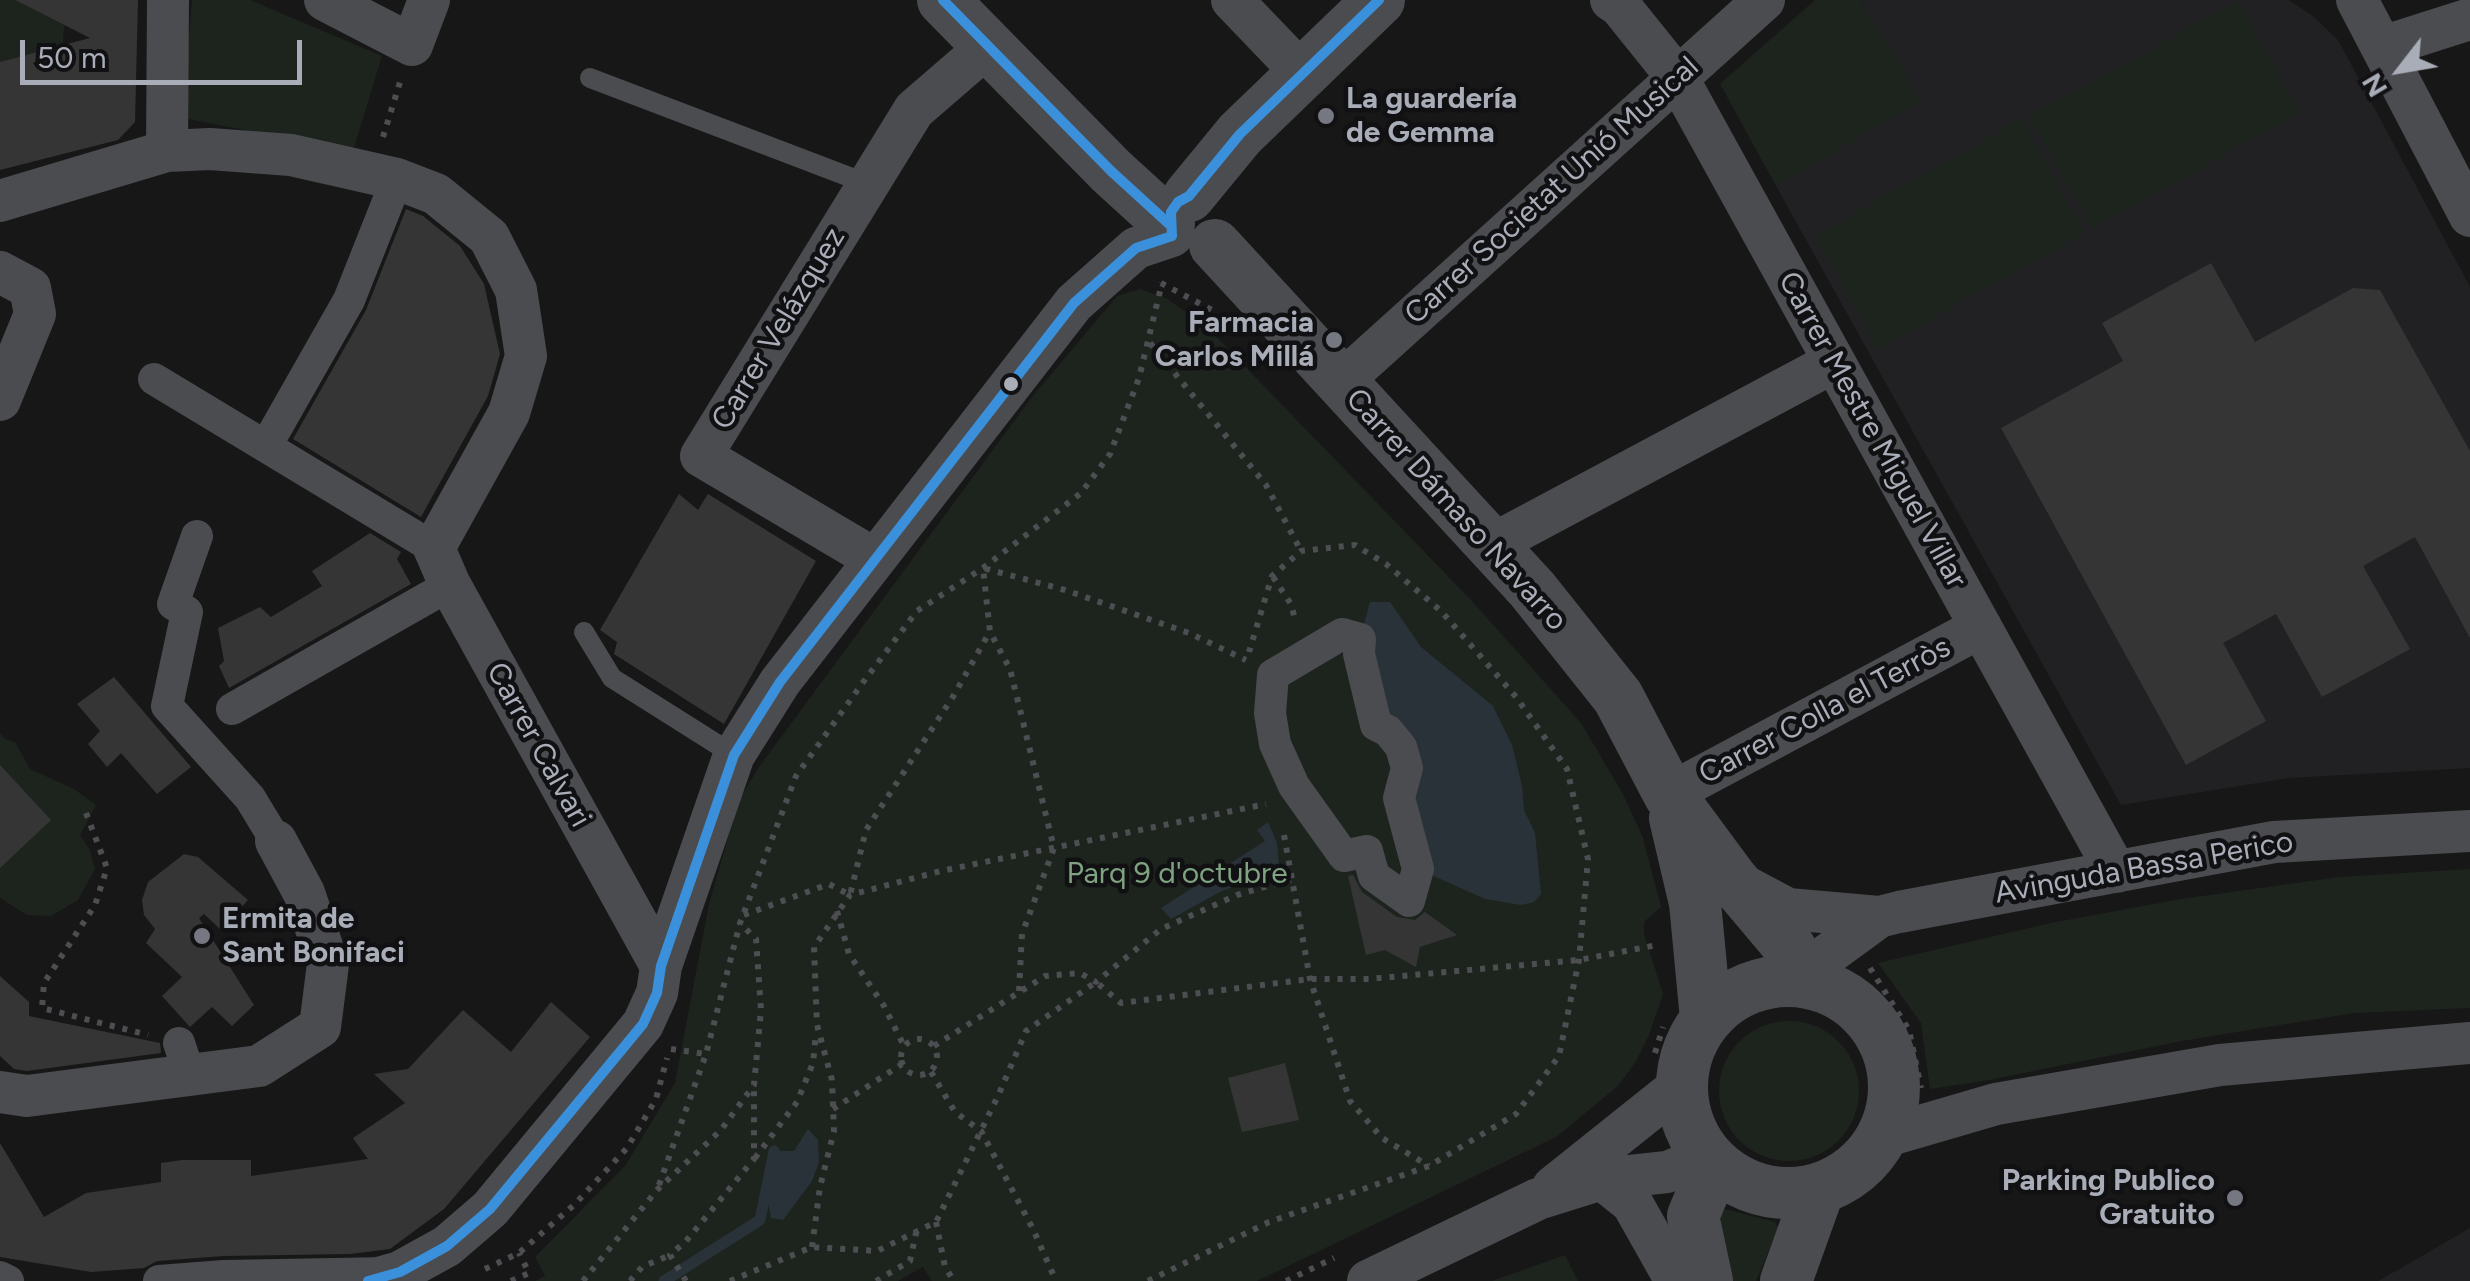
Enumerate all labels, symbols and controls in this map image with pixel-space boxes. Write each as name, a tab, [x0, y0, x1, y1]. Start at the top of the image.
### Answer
scale bar	[25, 20, 308, 82]
north arrow	[2350, 20, 2450, 120]
text: 50 m	[37, 39, 106, 76]
street label: Carrer Societat Unió Musical	[1398, 50, 1706, 332]
text: N	[2354, 67, 2394, 103]
place label: La guardería de Gemma	[1346, 81, 1517, 152]
marker: La guardería de Gemma	[1315, 105, 1337, 127]
street label: Carrer Velázquez	[705, 222, 853, 436]
street label: Carrer Mestre Miguel Villar	[1770, 266, 1974, 594]
place label: Farmacia Carlos Millá	[1155, 305, 1314, 376]
marker: Farmacia Carlos Millá	[1323, 329, 1345, 351]
unlabelled marker	[1001, 374, 1021, 394]
street label: Carrer Dámaso Navarro	[1338, 382, 1574, 638]
street label: Carrer Colla el Terròs	[1693, 630, 1957, 792]
street label: Carrer Calvari	[478, 657, 598, 833]
street label: Avinguda Bassa Perico	[1992, 824, 2296, 912]
park label: Parq 9 d'octubre	[1066, 856, 1288, 892]
place label: Ermita de Sant Bonifaci	[222, 901, 405, 972]
marker: Ermita de Sant Bonifaci	[191, 925, 213, 947]
place label: Parking Publico Gratuito	[2002, 1163, 2215, 1234]
marker: Parking Publico Gratuito	[2224, 1187, 2246, 1209]

